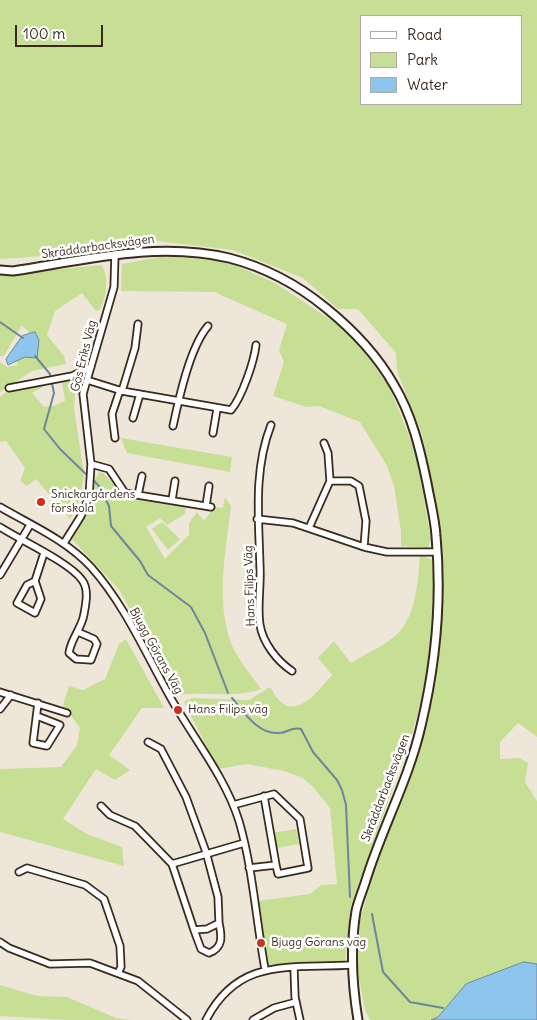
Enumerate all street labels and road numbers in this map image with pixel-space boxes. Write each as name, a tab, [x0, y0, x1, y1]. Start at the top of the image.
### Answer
street label: Skräddarbacksvägen	[41, 232, 155, 262]
street label: Gös Eriks Väg	[68, 319, 100, 393]
street label: Hans Filips Väg	[241, 545, 259, 627]
street label: Bjugg Görans Väg	[126, 605, 186, 697]
street label: Skräddarbacksvägen	[359, 732, 413, 844]

